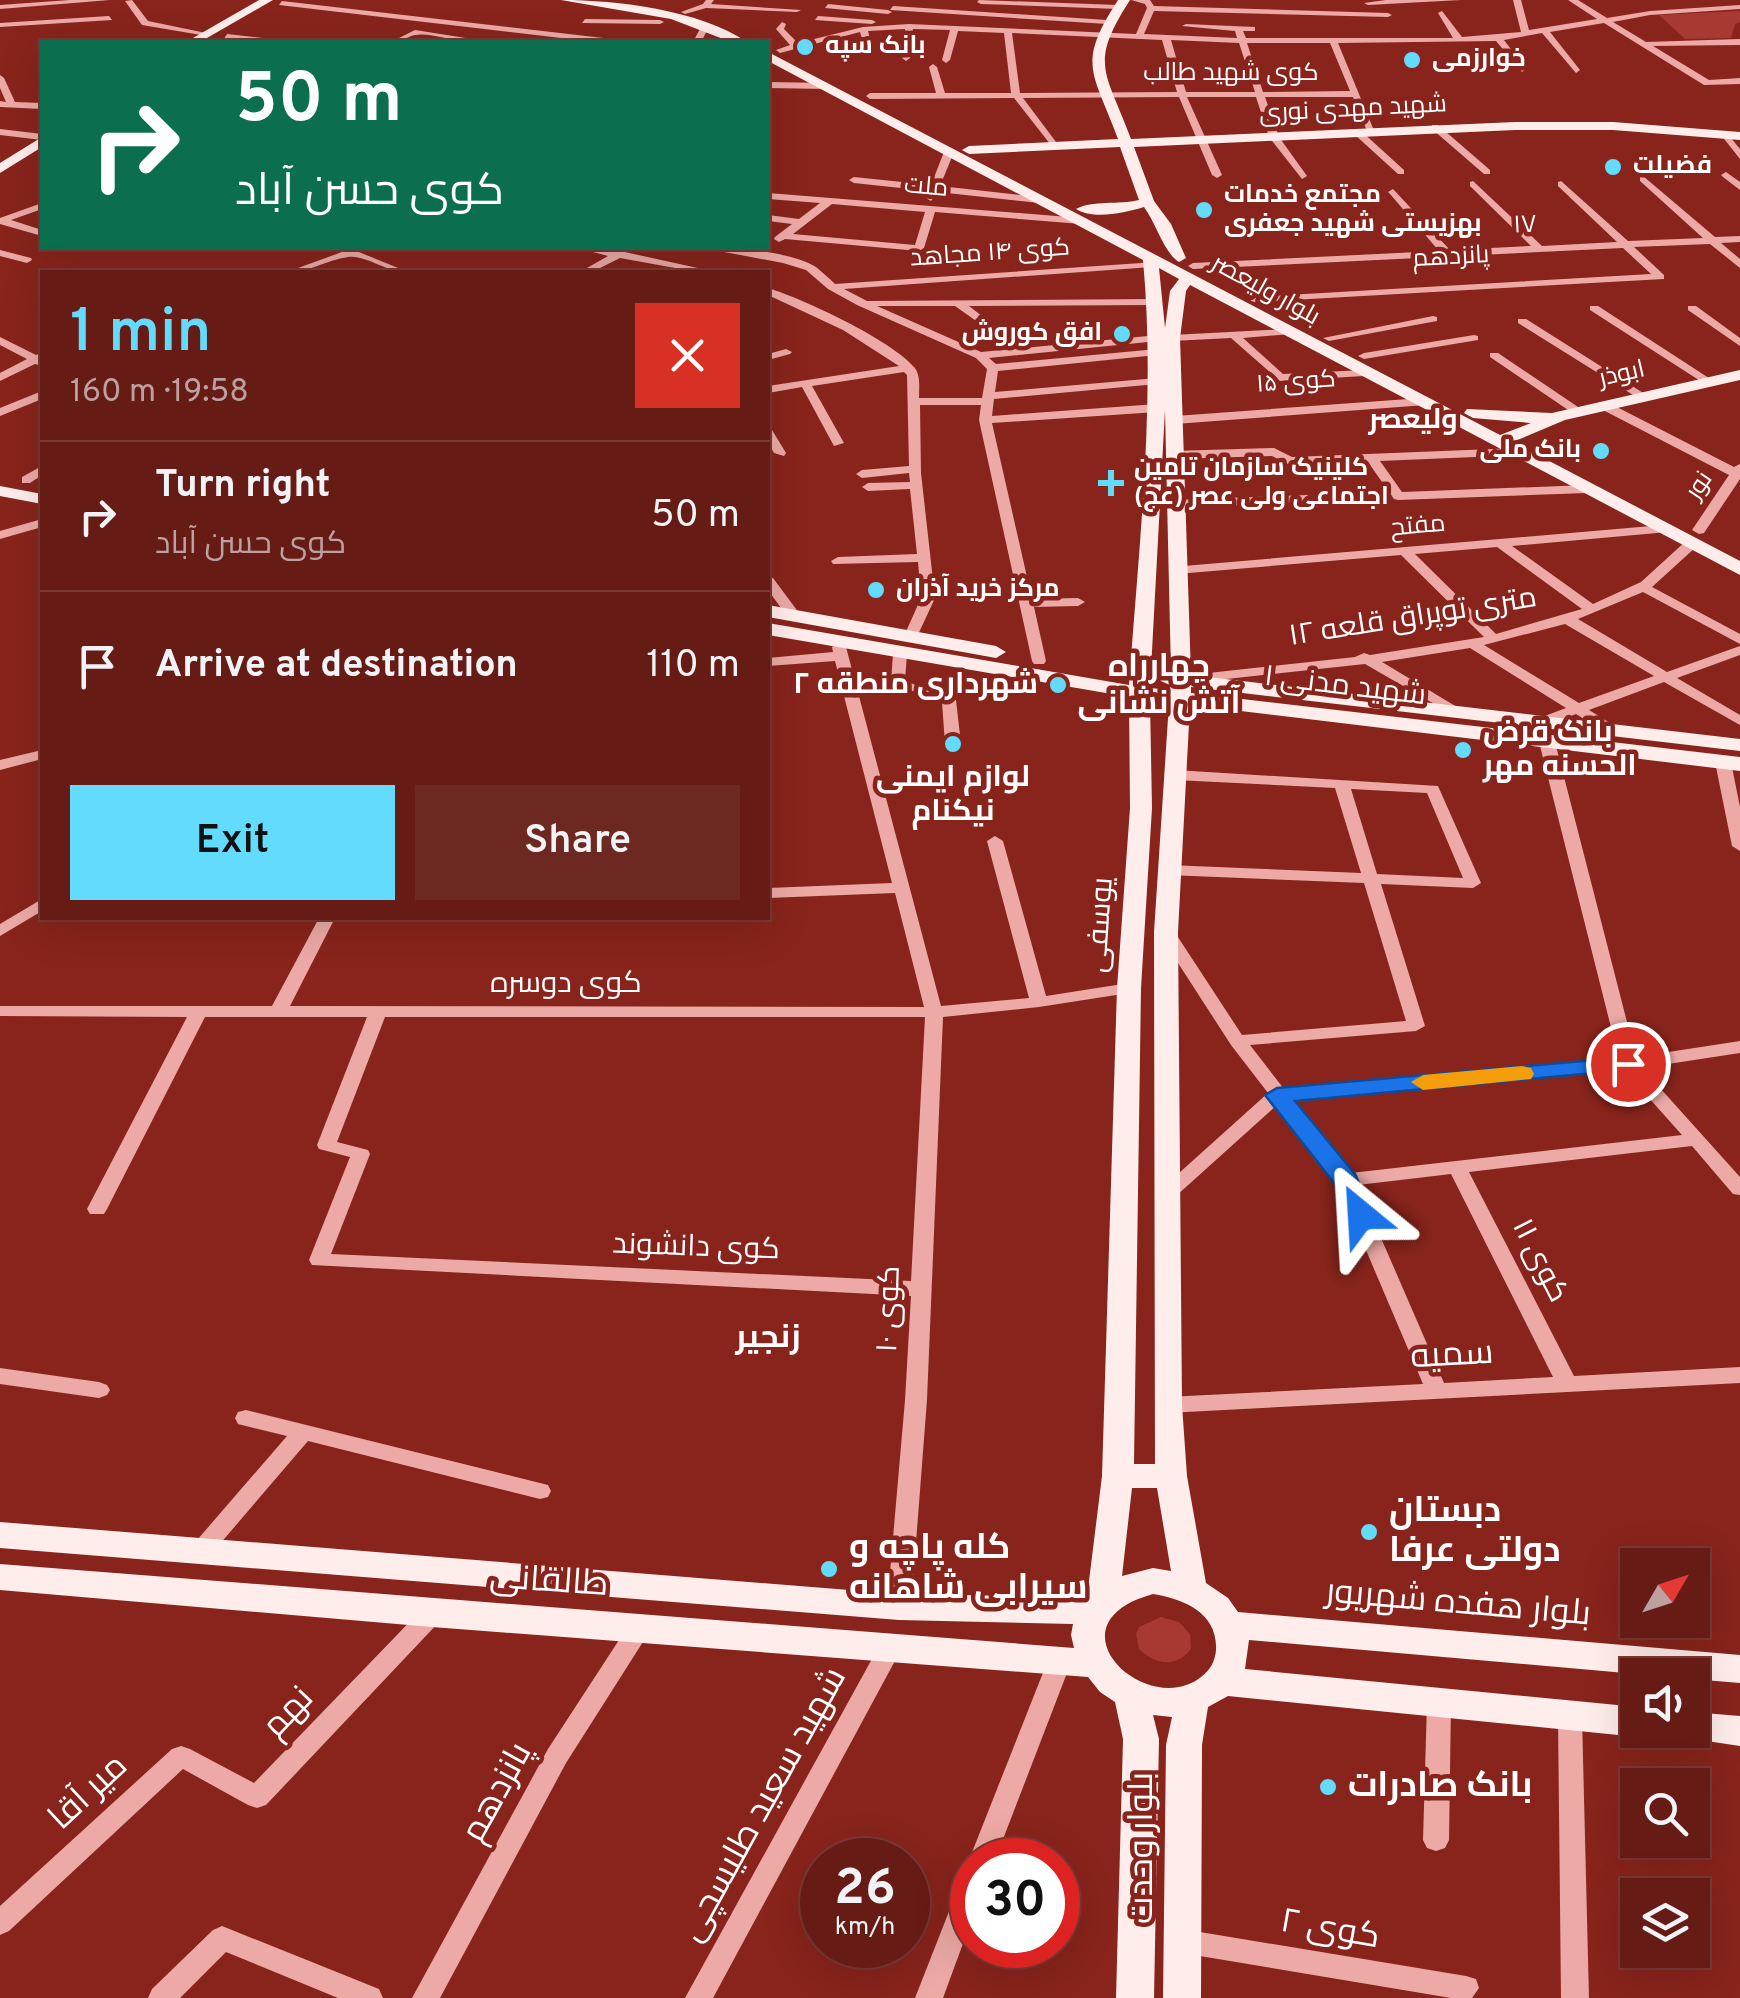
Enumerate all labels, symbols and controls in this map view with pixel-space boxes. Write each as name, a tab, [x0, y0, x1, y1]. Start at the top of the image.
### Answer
place label: بانک سپه	[825, 31, 926, 63]
marker: بانک سپه	[794, 36, 816, 58]
place label: خوارزمی	[1432, 44, 1526, 76]
marker: خوارزمی	[1401, 49, 1423, 71]
text: 50 m	[235, 58, 402, 147]
street label: کوی شهید طالب	[1143, 58, 1319, 90]
icon: right	[70, 80, 200, 210]
street label: شهید مهدی نوری	[1258, 89, 1448, 131]
place label: فضیلت	[1633, 151, 1712, 183]
marker: فضیلت	[1602, 156, 1624, 178]
text: کوی حسن آباد	[235, 164, 504, 221]
street label: ملت	[903, 170, 949, 206]
place label: مجتمع خدمات بهزیستی شهید جعفری	[1224, 180, 1482, 241]
marker: مجتمع خدمات بهزیستی شهید جعفری	[1193, 199, 1215, 221]
street label: ۱۷	[1513, 209, 1537, 243]
street label: کوی ۱۴ مجاهد	[909, 232, 1071, 276]
street label: پانزدهم	[1412, 240, 1490, 276]
street label: بلوار ولیعصر	[1203, 247, 1325, 334]
text: 1 min	[70, 297, 211, 373]
button: close	[635, 303, 740, 408]
place label: افق کوروش	[962, 318, 1102, 350]
marker: افق کوروش	[1111, 323, 1133, 345]
street label: ابوذر	[1594, 354, 1648, 396]
street label: کوی ۱۵	[1255, 364, 1337, 402]
text: 160 m · 19:58	[70, 373, 249, 413]
district label: ولیعصر	[1367, 403, 1458, 439]
place label: بانک ملی	[1479, 435, 1581, 467]
marker: بانک ملی	[1590, 440, 1612, 462]
place label: کلینیک سازمان تامین اجتماعی ولی عصر (عج)	[1134, 453, 1389, 514]
text: Turn right	[155, 462, 330, 511]
street label: نور	[1678, 466, 1721, 508]
marker: کلینیک سازمان تامین اجتماعی ولی عصر (عج)	[1098, 470, 1124, 496]
icon: right	[70, 489, 125, 544]
text: 50 m	[651, 492, 740, 541]
street label: مفتح	[1389, 509, 1447, 545]
text: کوی حسن آباد	[155, 525, 346, 565]
place label: مرکز خرید آذران	[896, 573, 1060, 606]
marker: مرکز خرید آذران	[865, 579, 887, 601]
street label: ۱۲ متری توپراق قلعه	[1286, 580, 1540, 656]
icon: arrive	[70, 639, 125, 694]
text: Arrive at destination	[155, 642, 518, 691]
text: 110 m	[646, 642, 740, 691]
district label: چهارراه آتش نشانی	[1078, 648, 1240, 725]
street label: شهید مدنی ۱	[1262, 659, 1428, 715]
place label: شهرداری منطقه ۲	[793, 667, 1038, 704]
marker: شهرداری منطقه ۲	[1047, 674, 1069, 696]
place label: بانک قرض الحسنه مهر	[1482, 715, 1637, 786]
marker: لوازم ایمنی نیکنام	[942, 733, 964, 755]
marker: بانک قرض الحسنه مهر	[1452, 739, 1474, 761]
place label: لوازم ایمنی نیکنام	[876, 760, 1030, 831]
button: Exit	[70, 785, 395, 900]
button: Share	[415, 785, 740, 900]
street label: یوسفی	[1079, 876, 1123, 974]
street label: کوی دوسره	[490, 966, 642, 1003]
pin	[1586, 1022, 1671, 1107]
icon: arrive	[1601, 1037, 1656, 1092]
position arrow	[1309, 1163, 1413, 1267]
street label: کوی ۱۱	[1502, 1213, 1576, 1309]
street label: کوی دانشوند	[612, 1227, 780, 1269]
street label: کوی ۱۰	[870, 1265, 910, 1353]
district label: زنجیر	[734, 1319, 801, 1359]
street label: سمیه	[1409, 1332, 1495, 1380]
place label: دبستان دولتی عرفا	[1389, 1490, 1561, 1574]
marker: دبستان دولتی عرفا	[1358, 1521, 1380, 1543]
place label: کله پاچه و سیرابی شاهانه	[849, 1527, 1088, 1611]
north arrow	[1620, 1548, 1710, 1638]
map controls	[1620, 1548, 1710, 1968]
street label: طالقانی	[488, 1556, 610, 1608]
marker: کله پاچه و سیرابی شاهانه	[818, 1558, 840, 1580]
street label: بلوار هفده شهریور	[1322, 1570, 1592, 1638]
button: sound	[1620, 1658, 1710, 1748]
street label: شهید سعید طلیسچی	[670, 1660, 858, 1950]
street label: نهم	[254, 1678, 324, 1748]
street label: پانزدهم	[453, 1735, 543, 1851]
street label: میر آقا	[40, 1745, 138, 1841]
place label: بانک صادرات	[1348, 1765, 1532, 1809]
button: search	[1620, 1768, 1710, 1858]
street label: بلوار وحدت	[1121, 1772, 1165, 1924]
marker: بانک صادرات	[1317, 1776, 1339, 1798]
speed limit sign: 30	[950, 1838, 1080, 1968]
text: 26	[834, 1859, 896, 1922]
button: layers	[1620, 1878, 1710, 1968]
street label: کوی ۲	[1277, 1900, 1383, 1960]
text: km/h	[835, 1912, 895, 1944]

